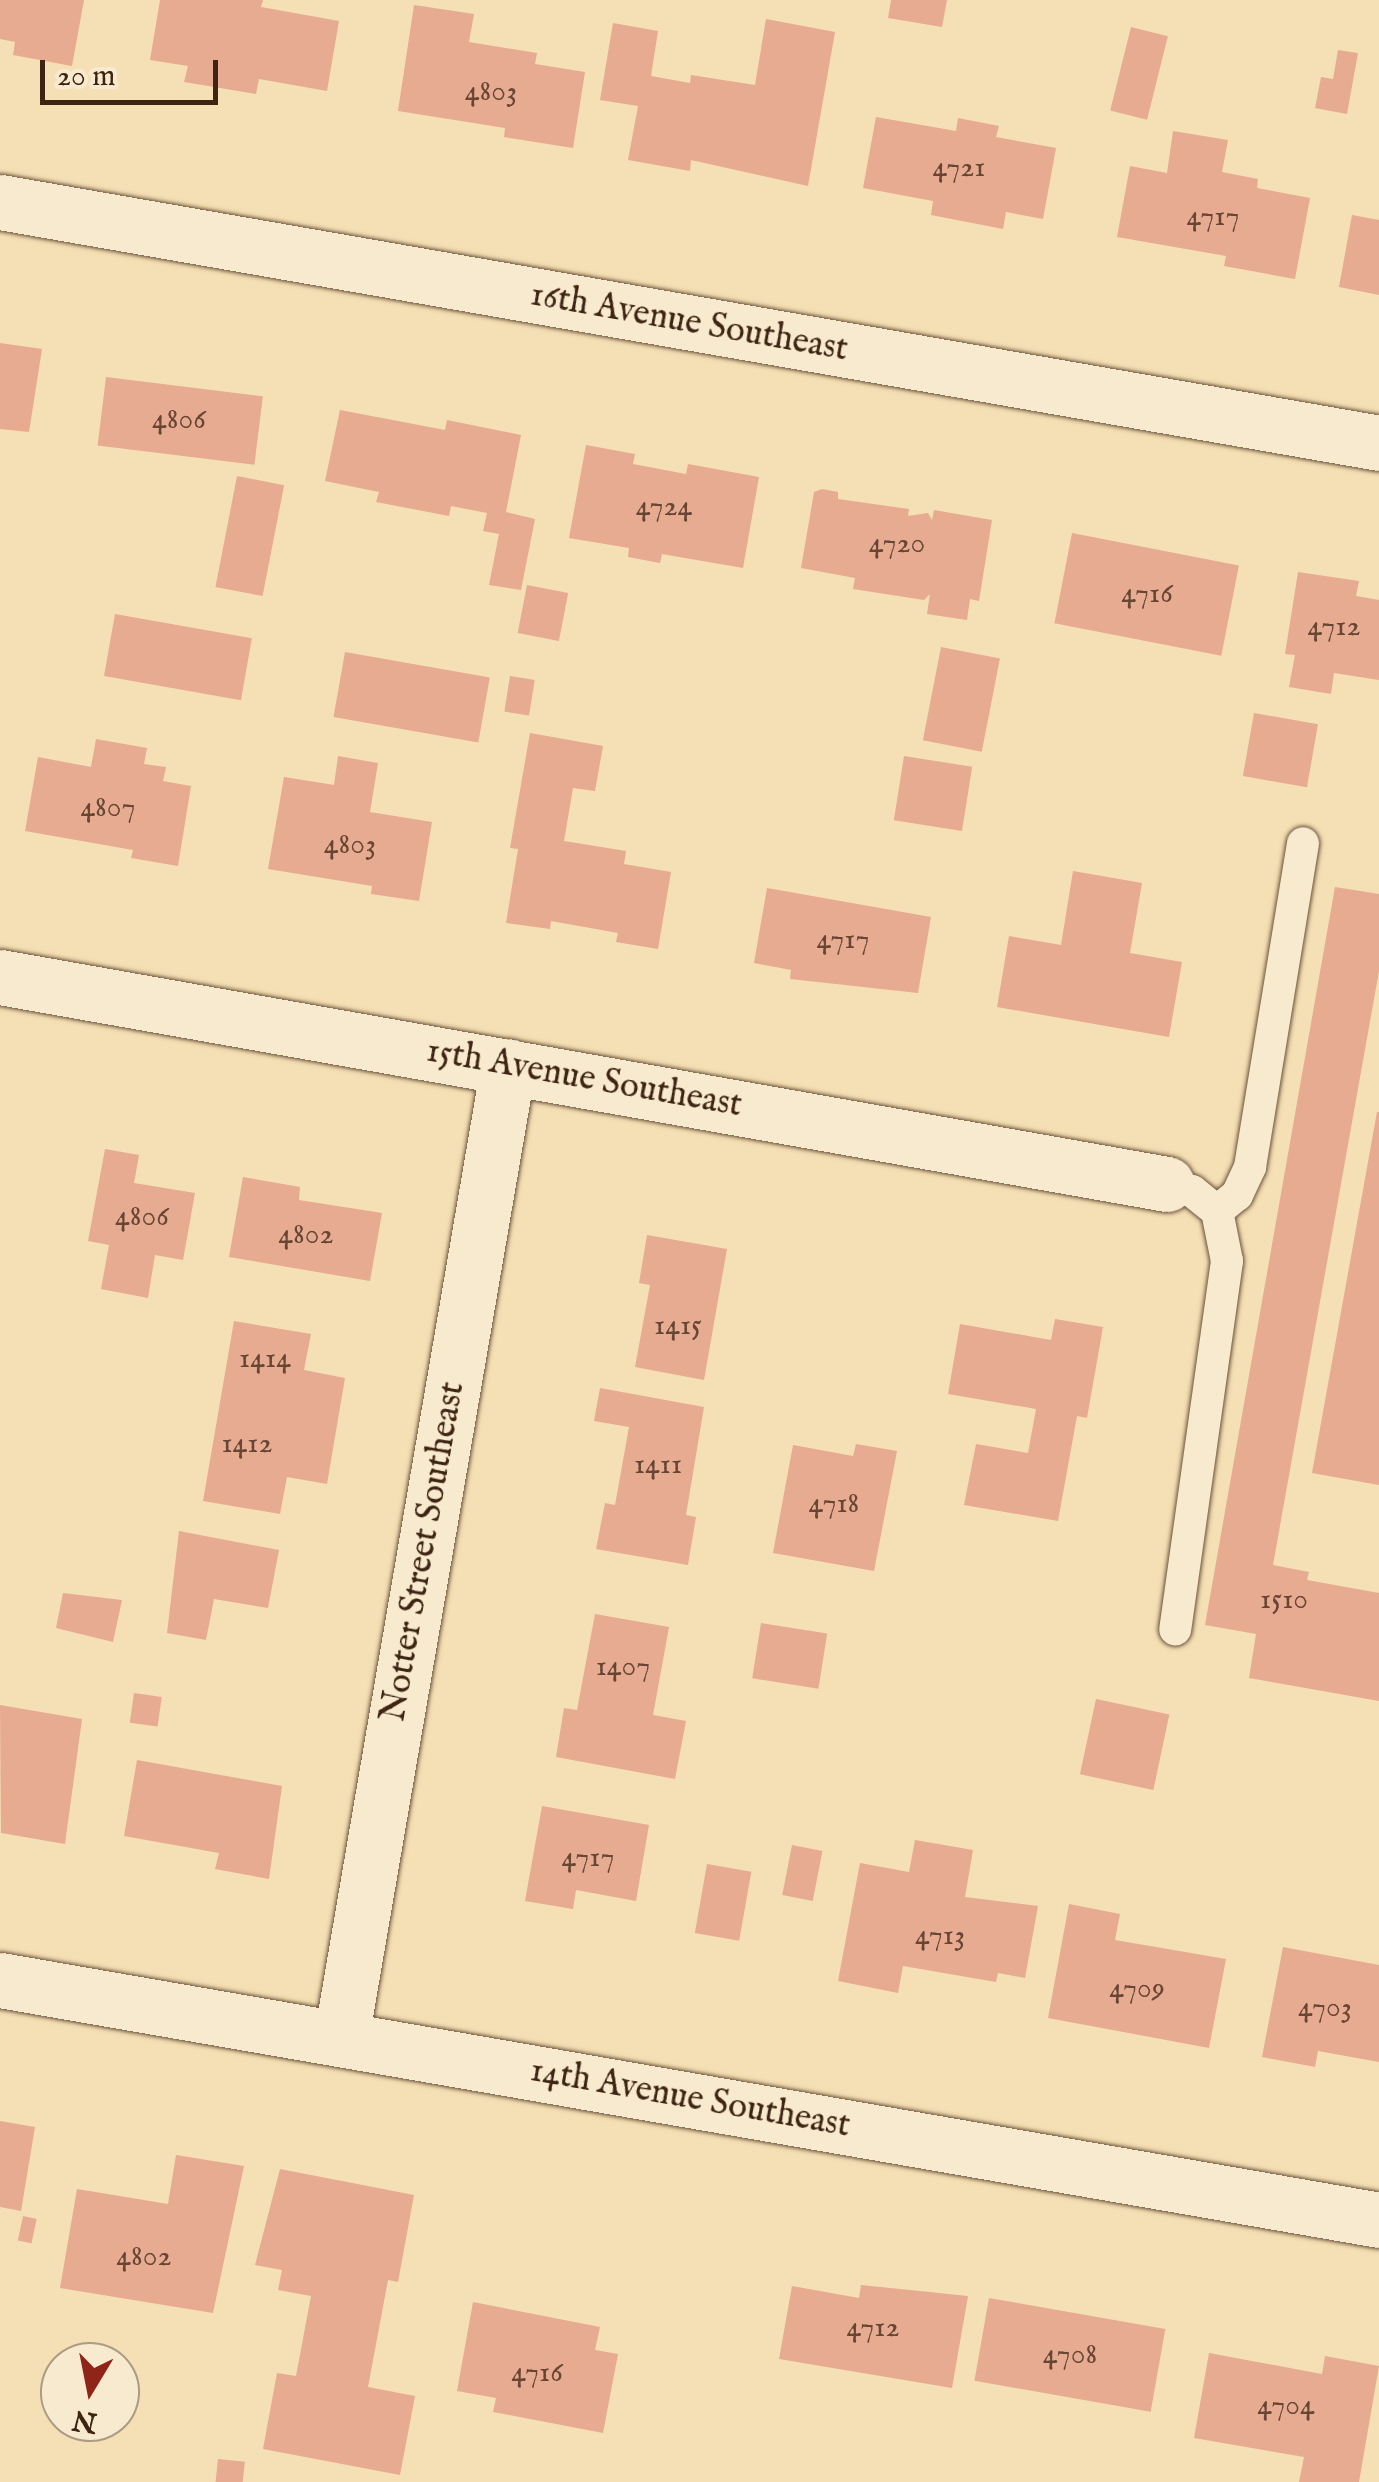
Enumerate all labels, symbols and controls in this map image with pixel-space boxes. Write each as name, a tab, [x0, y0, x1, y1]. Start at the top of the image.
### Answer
scale bar	[45, 40, 222, 102]
text: 20 m	[57, 58, 116, 96]
house number: 4803	[465, 74, 517, 110]
house number: 4721	[932, 150, 986, 186]
house number: 4717	[1186, 199, 1240, 235]
street label: 16th Avenue Southeast	[527, 274, 851, 372]
house number: 4806	[152, 402, 206, 438]
house number: 4724	[636, 489, 692, 525]
house number: 4720	[869, 526, 925, 562]
house number: 4716	[1121, 576, 1173, 612]
house number: 4712	[1307, 609, 1361, 645]
house number: 4807	[80, 790, 136, 826]
house number: 4803	[324, 827, 376, 863]
house number: 4717	[816, 922, 870, 958]
street label: 15th Avenue Southeast	[423, 1031, 745, 1127]
house number: 4806	[115, 1199, 169, 1235]
house number: 4802	[278, 1217, 334, 1253]
house number: 1415	[654, 1308, 702, 1344]
house number: 1414	[239, 1341, 291, 1377]
street label: Notter Street Southeast	[373, 1379, 475, 1725]
house number: 1412	[221, 1426, 273, 1462]
house number: 1411	[634, 1447, 682, 1483]
house number: 4718	[809, 1486, 859, 1522]
house number: 1510	[1260, 1582, 1308, 1618]
house number: 1407	[596, 1649, 650, 1685]
house number: 4717	[561, 1840, 615, 1876]
house number: 4713	[915, 1918, 965, 1954]
house number: 4709	[1109, 1971, 1165, 2007]
house number: 4703	[1298, 1990, 1352, 2026]
street label: 14th Avenue Southeast	[527, 2050, 853, 2148]
house number: 4802	[116, 2239, 172, 2275]
house number: 4712	[846, 2310, 900, 2346]
house number: 4708	[1043, 2337, 1097, 2373]
north arrow	[40, 2342, 140, 2442]
house number: 4716	[511, 2355, 563, 2391]
house number: 4704	[1257, 2388, 1315, 2424]
text: N	[70, 2401, 100, 2439]

